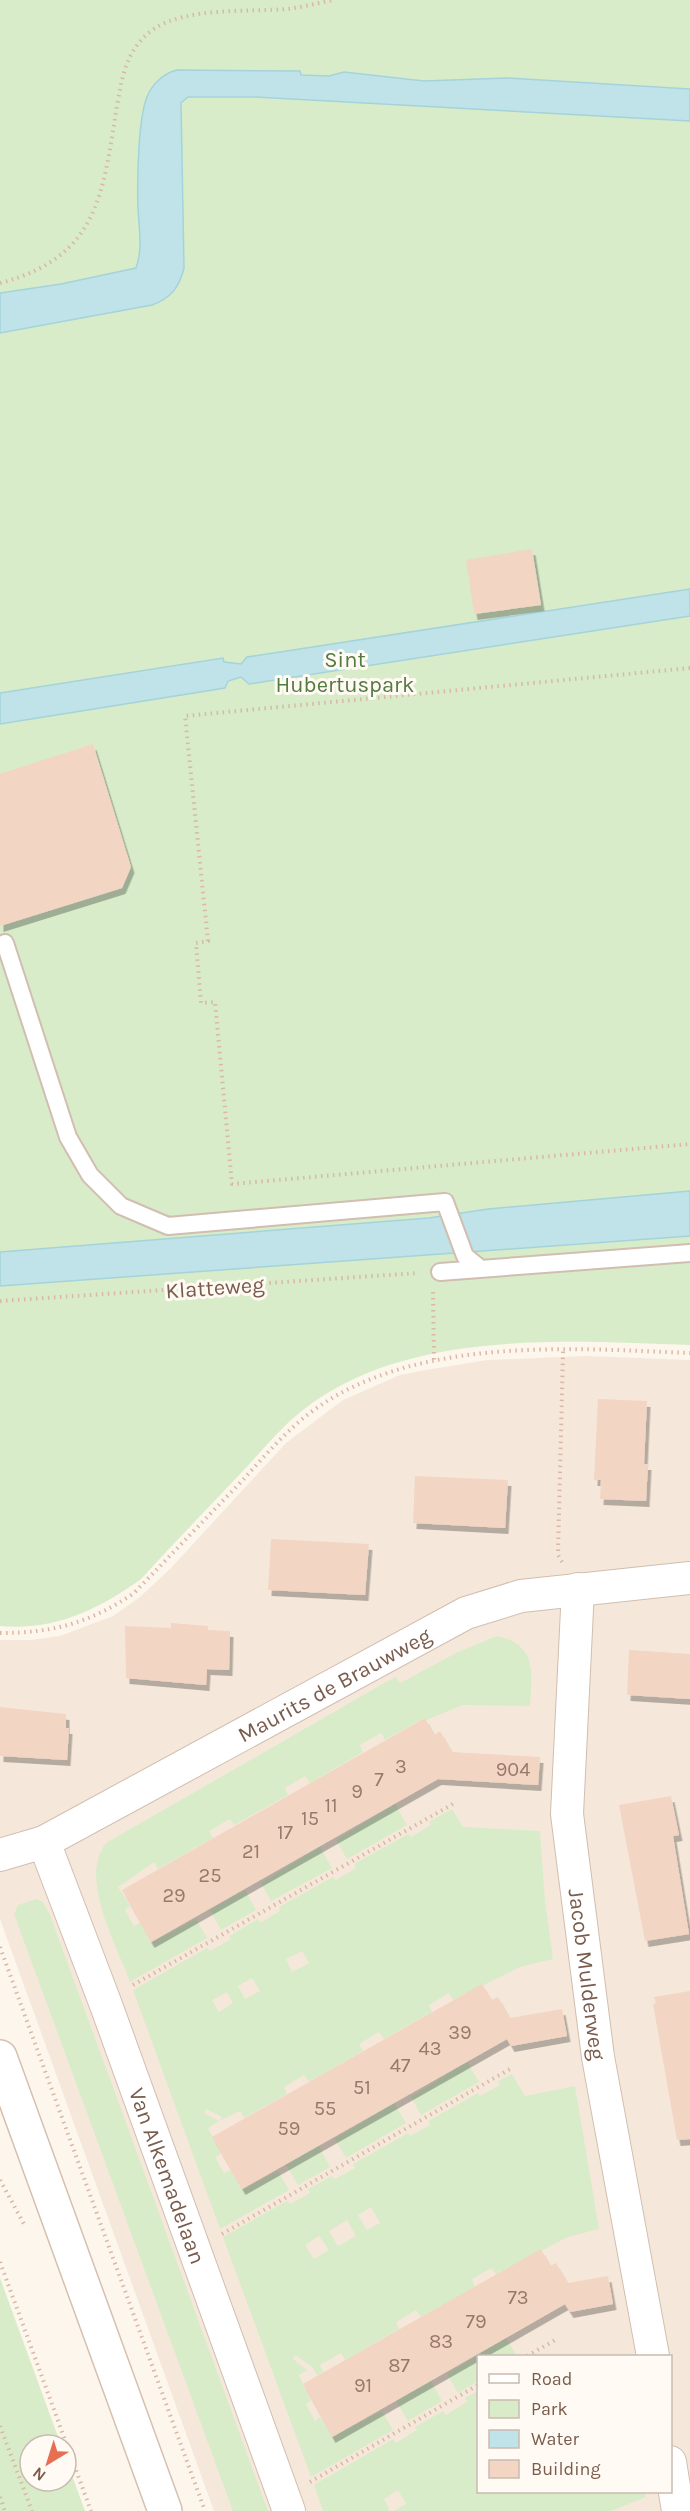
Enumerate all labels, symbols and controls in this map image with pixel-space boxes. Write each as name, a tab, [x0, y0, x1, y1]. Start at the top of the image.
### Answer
park label: Sint Hubertuspark	[276, 647, 414, 698]
street label: Klatteweg	[165, 1272, 266, 1304]
street label: Maurits de Brauwweg	[233, 1622, 436, 1748]
house number: 3	[395, 1755, 407, 1778]
house number: 904	[496, 1758, 530, 1781]
house number: 7	[374, 1768, 384, 1791]
house number: 9	[351, 1780, 363, 1803]
house number: 11	[324, 1794, 338, 1817]
house number: 15	[301, 1807, 319, 1830]
house number: 17	[277, 1821, 294, 1844]
house number: 21	[242, 1840, 260, 1863]
house number: 25	[199, 1864, 221, 1887]
house number: 29	[162, 1884, 186, 1907]
street label: Jacob Mulderweg	[563, 1887, 610, 2062]
house number: 39	[448, 2021, 472, 2044]
house number: 43	[419, 2037, 441, 2060]
house number: 47	[390, 2054, 411, 2077]
house number: 51	[353, 2076, 371, 2099]
street label: Van Alkemadelaan	[123, 2084, 211, 2268]
house number: 55	[314, 2097, 336, 2120]
house number: 59	[278, 2117, 300, 2140]
house number: 73	[507, 2286, 529, 2309]
house number: 79	[466, 2310, 487, 2333]
house number: 83	[429, 2330, 453, 2353]
house number: 87	[388, 2354, 410, 2377]
legend	[477, 2355, 672, 2493]
text: Road	[531, 2368, 572, 2390]
house number: 91	[354, 2374, 372, 2397]
text: Park	[531, 2398, 568, 2420]
text: Water	[531, 2428, 579, 2450]
north arrow	[18, 2433, 78, 2493]
text: Building	[531, 2458, 601, 2480]
text: N	[29, 2463, 49, 2485]

